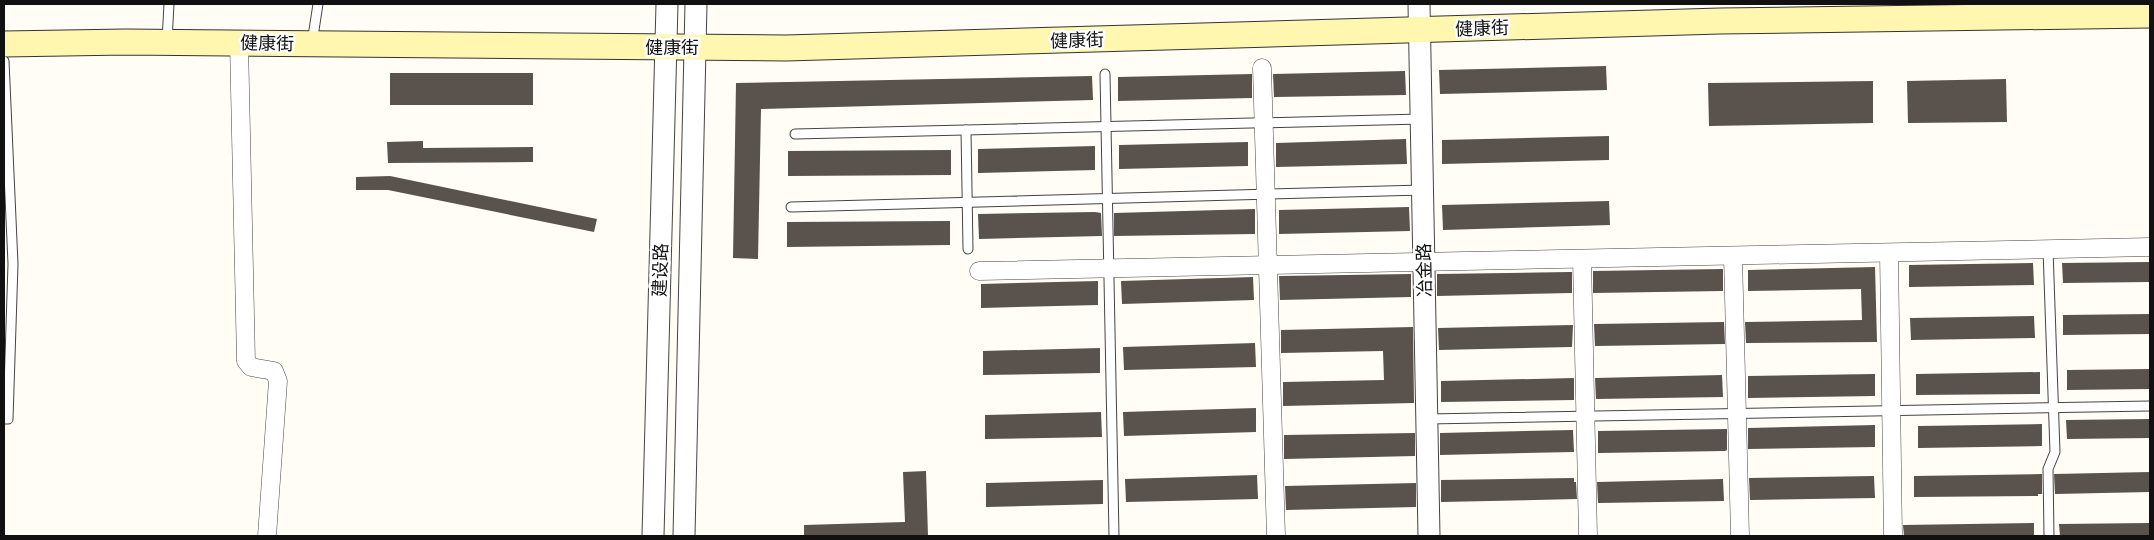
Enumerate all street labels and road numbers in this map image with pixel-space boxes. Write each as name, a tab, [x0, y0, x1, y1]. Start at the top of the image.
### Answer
street label: 健康街	[1455, 16, 1509, 40]
street label: 健康街	[1050, 28, 1104, 52]
street label: 健康街	[240, 31, 294, 55]
street label: 健康街	[645, 36, 699, 59]
street label: 建设路	[648, 243, 672, 297]
street label: 冶金路	[1412, 243, 1436, 297]

